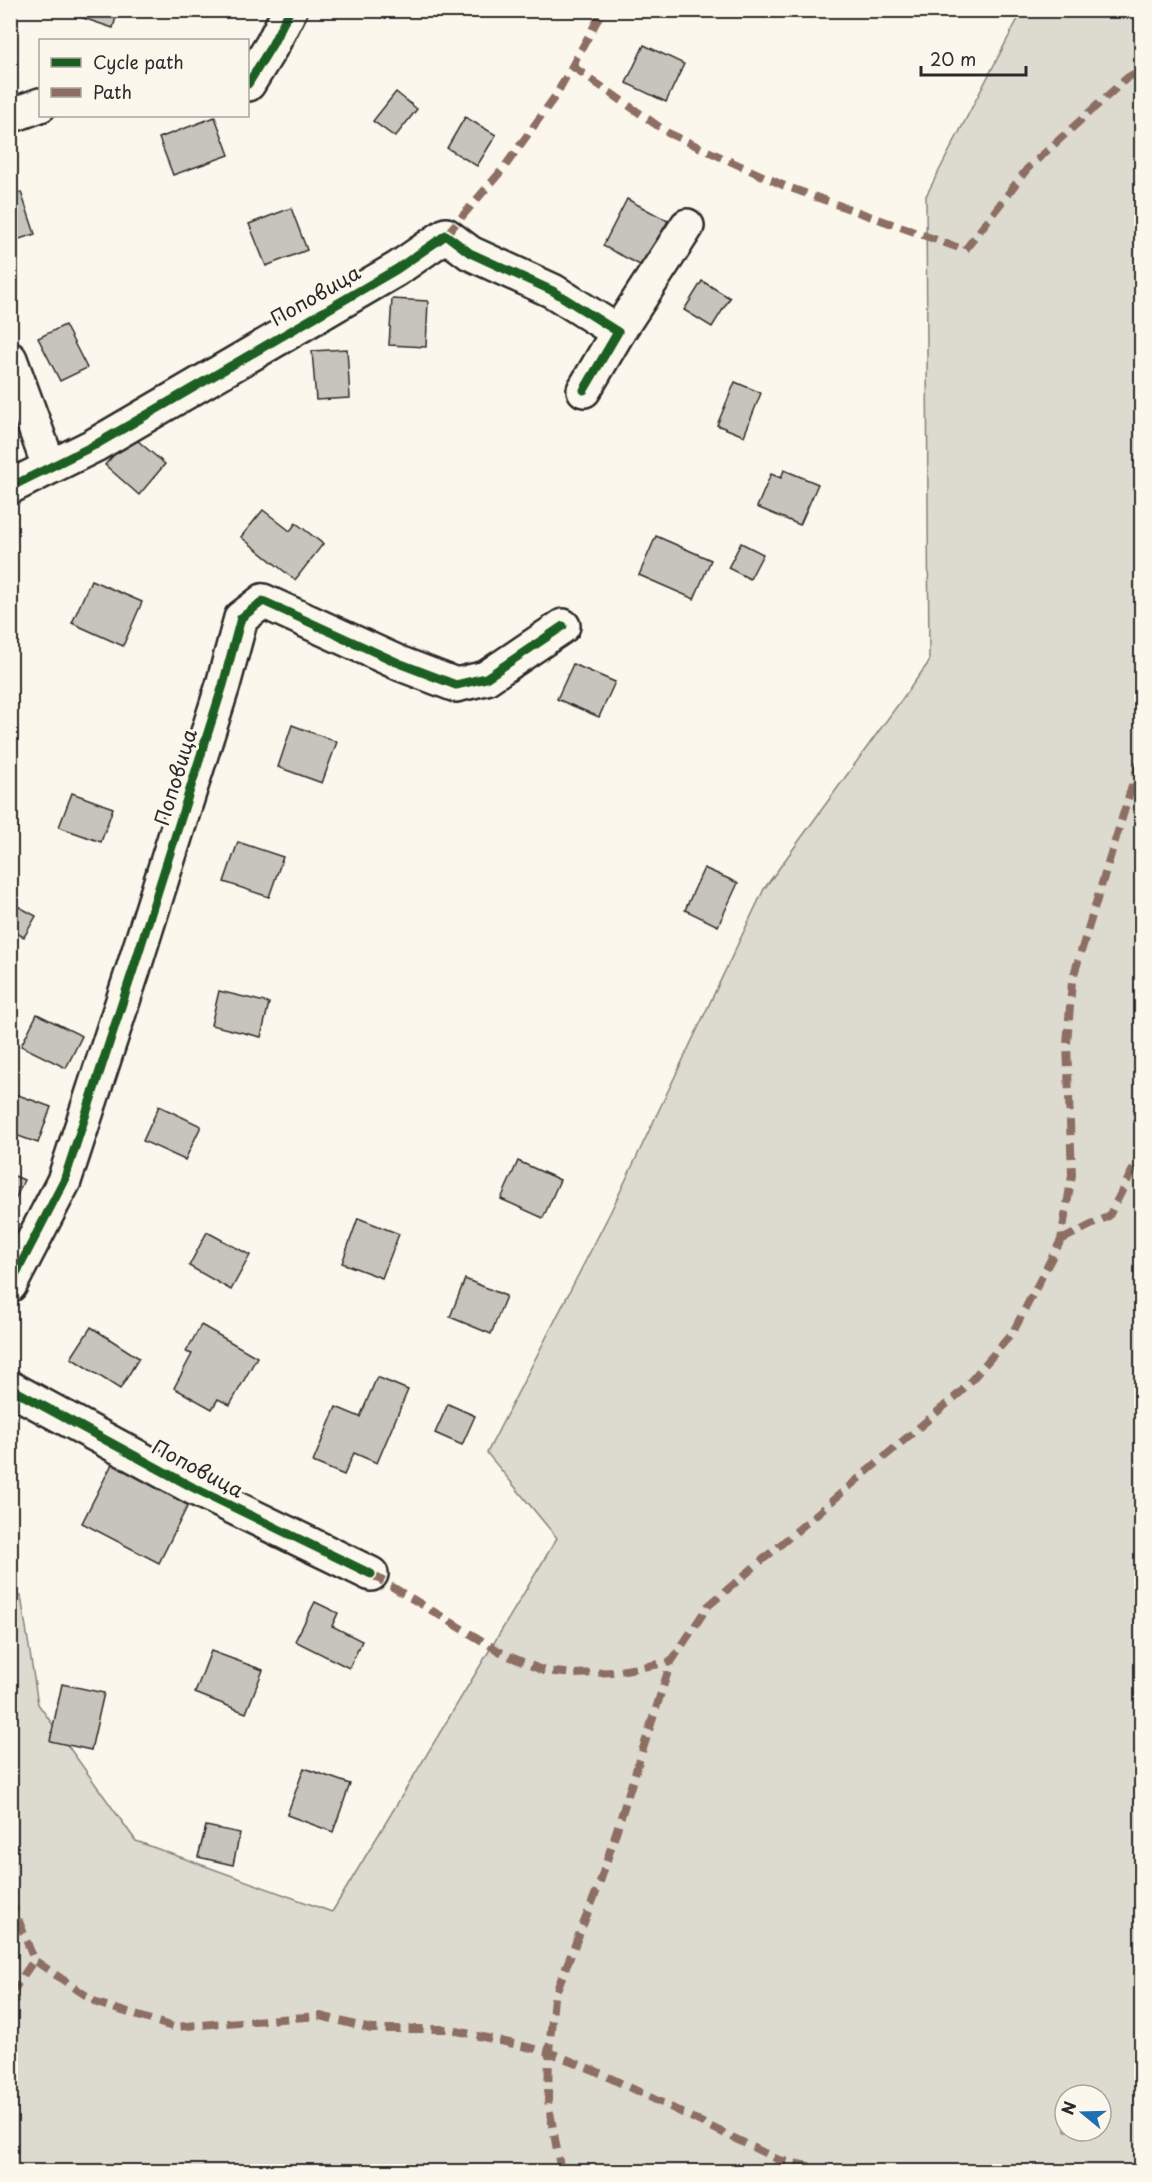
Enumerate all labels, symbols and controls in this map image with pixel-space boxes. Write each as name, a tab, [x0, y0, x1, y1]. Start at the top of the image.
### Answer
legend	[39, 39, 249, 117]
scale bar	[921, 39, 1026, 77]
text: 20 m	[930, 45, 976, 72]
text: Cycle path	[93, 48, 184, 75]
text: Path	[93, 78, 132, 105]
street label: Поповица	[264, 257, 366, 333]
street label: Поповица	[146, 725, 204, 829]
street label: Поповица	[147, 1431, 249, 1505]
north arrow	[1053, 2083, 1113, 2143]
text: N	[1054, 2098, 1081, 2118]

